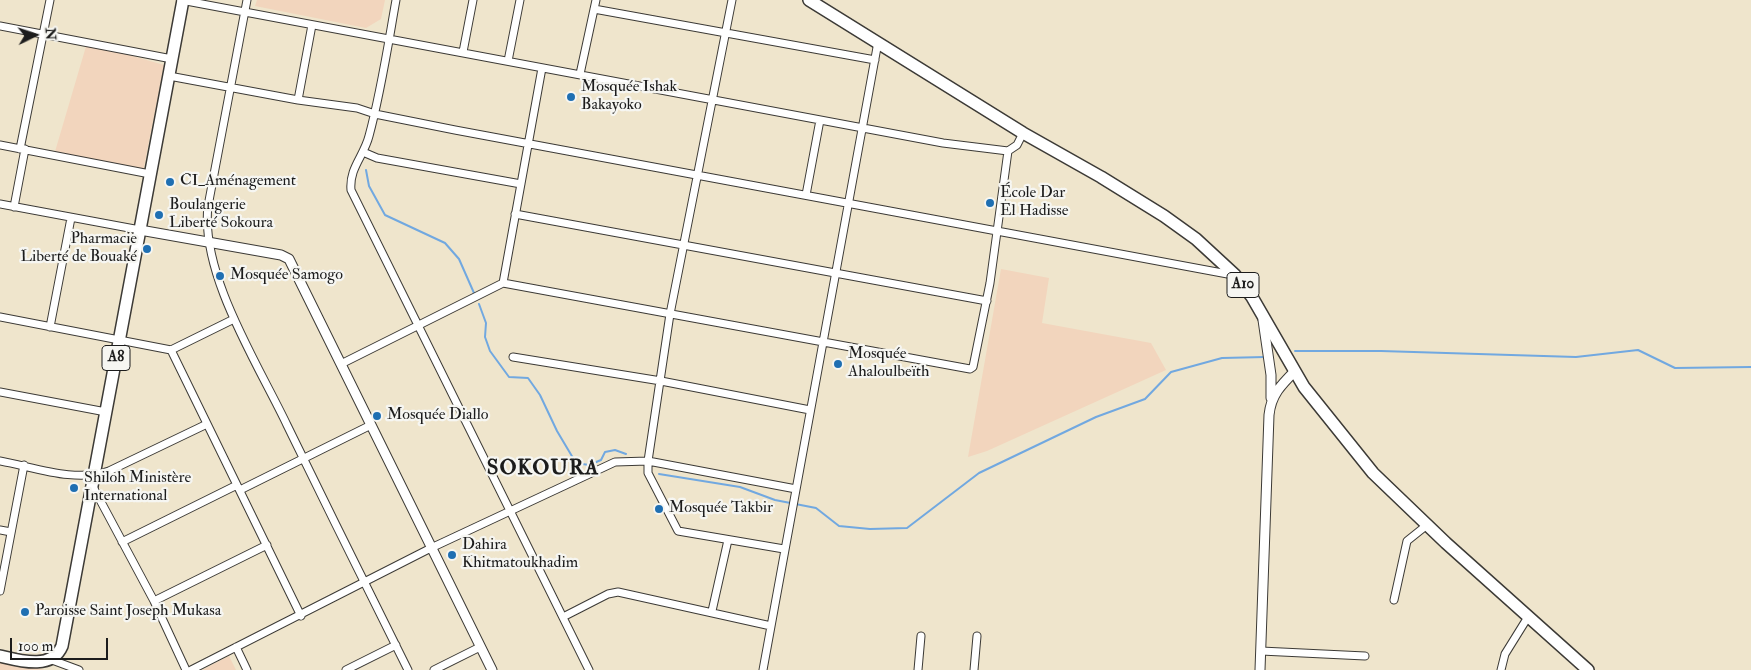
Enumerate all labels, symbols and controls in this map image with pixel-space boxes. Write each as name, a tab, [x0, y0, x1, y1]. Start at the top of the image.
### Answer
north arrow	[10, 10, 60, 60]
text: N	[42, 27, 59, 41]
place label: Mosquée Ishak Bakayoko	[581, 78, 677, 116]
marker: Mosquée Ishak Bakayoko	[565, 91, 577, 103]
place label: CI_Aménagement	[180, 172, 296, 192]
marker: CI_Aménagement	[164, 176, 176, 188]
place label: École Dar El Hadisse	[1000, 184, 1068, 222]
place label: Boulangerie Liberté Sokoura	[169, 196, 273, 234]
marker: École Dar El Hadisse	[984, 197, 996, 209]
marker: Boulangerie Liberté Sokoura	[153, 209, 165, 221]
place label: Pharmacie Liberté de Bouaké	[20, 230, 137, 268]
marker: Pharmacie Liberté de Bouaké	[141, 243, 153, 255]
place label: Mosquée Samogo	[230, 266, 343, 286]
marker: Mosquée Samogo	[214, 270, 226, 282]
road number: A10	[1227, 272, 1259, 298]
place label: Mosquée Ahaloulbeïth	[848, 345, 929, 383]
road number: A8	[102, 346, 130, 370]
marker: Mosquée Ahaloulbeïth	[832, 358, 844, 370]
place label: Mosquée Diallo	[387, 406, 488, 426]
marker: Mosquée Diallo	[371, 410, 383, 422]
district label: SOKOURA	[486, 456, 600, 482]
place label: Shiloh Ministère International	[84, 469, 191, 507]
marker: Shiloh Ministère International	[68, 482, 80, 494]
place label: Mosquée Takbir	[669, 499, 773, 519]
marker: Mosquée Takbir	[653, 503, 665, 515]
place label: Dahira Khitmatoukhadim	[462, 536, 578, 574]
marker: Dahira Khitmatoukhadim	[446, 549, 458, 561]
place label: Paroisse Saint Joseph Mukasa	[35, 602, 221, 622]
marker: Paroisse Saint Joseph Mukasa	[19, 606, 31, 618]
scale bar	[12, 628, 110, 660]
text: 100 m	[18, 637, 53, 656]

